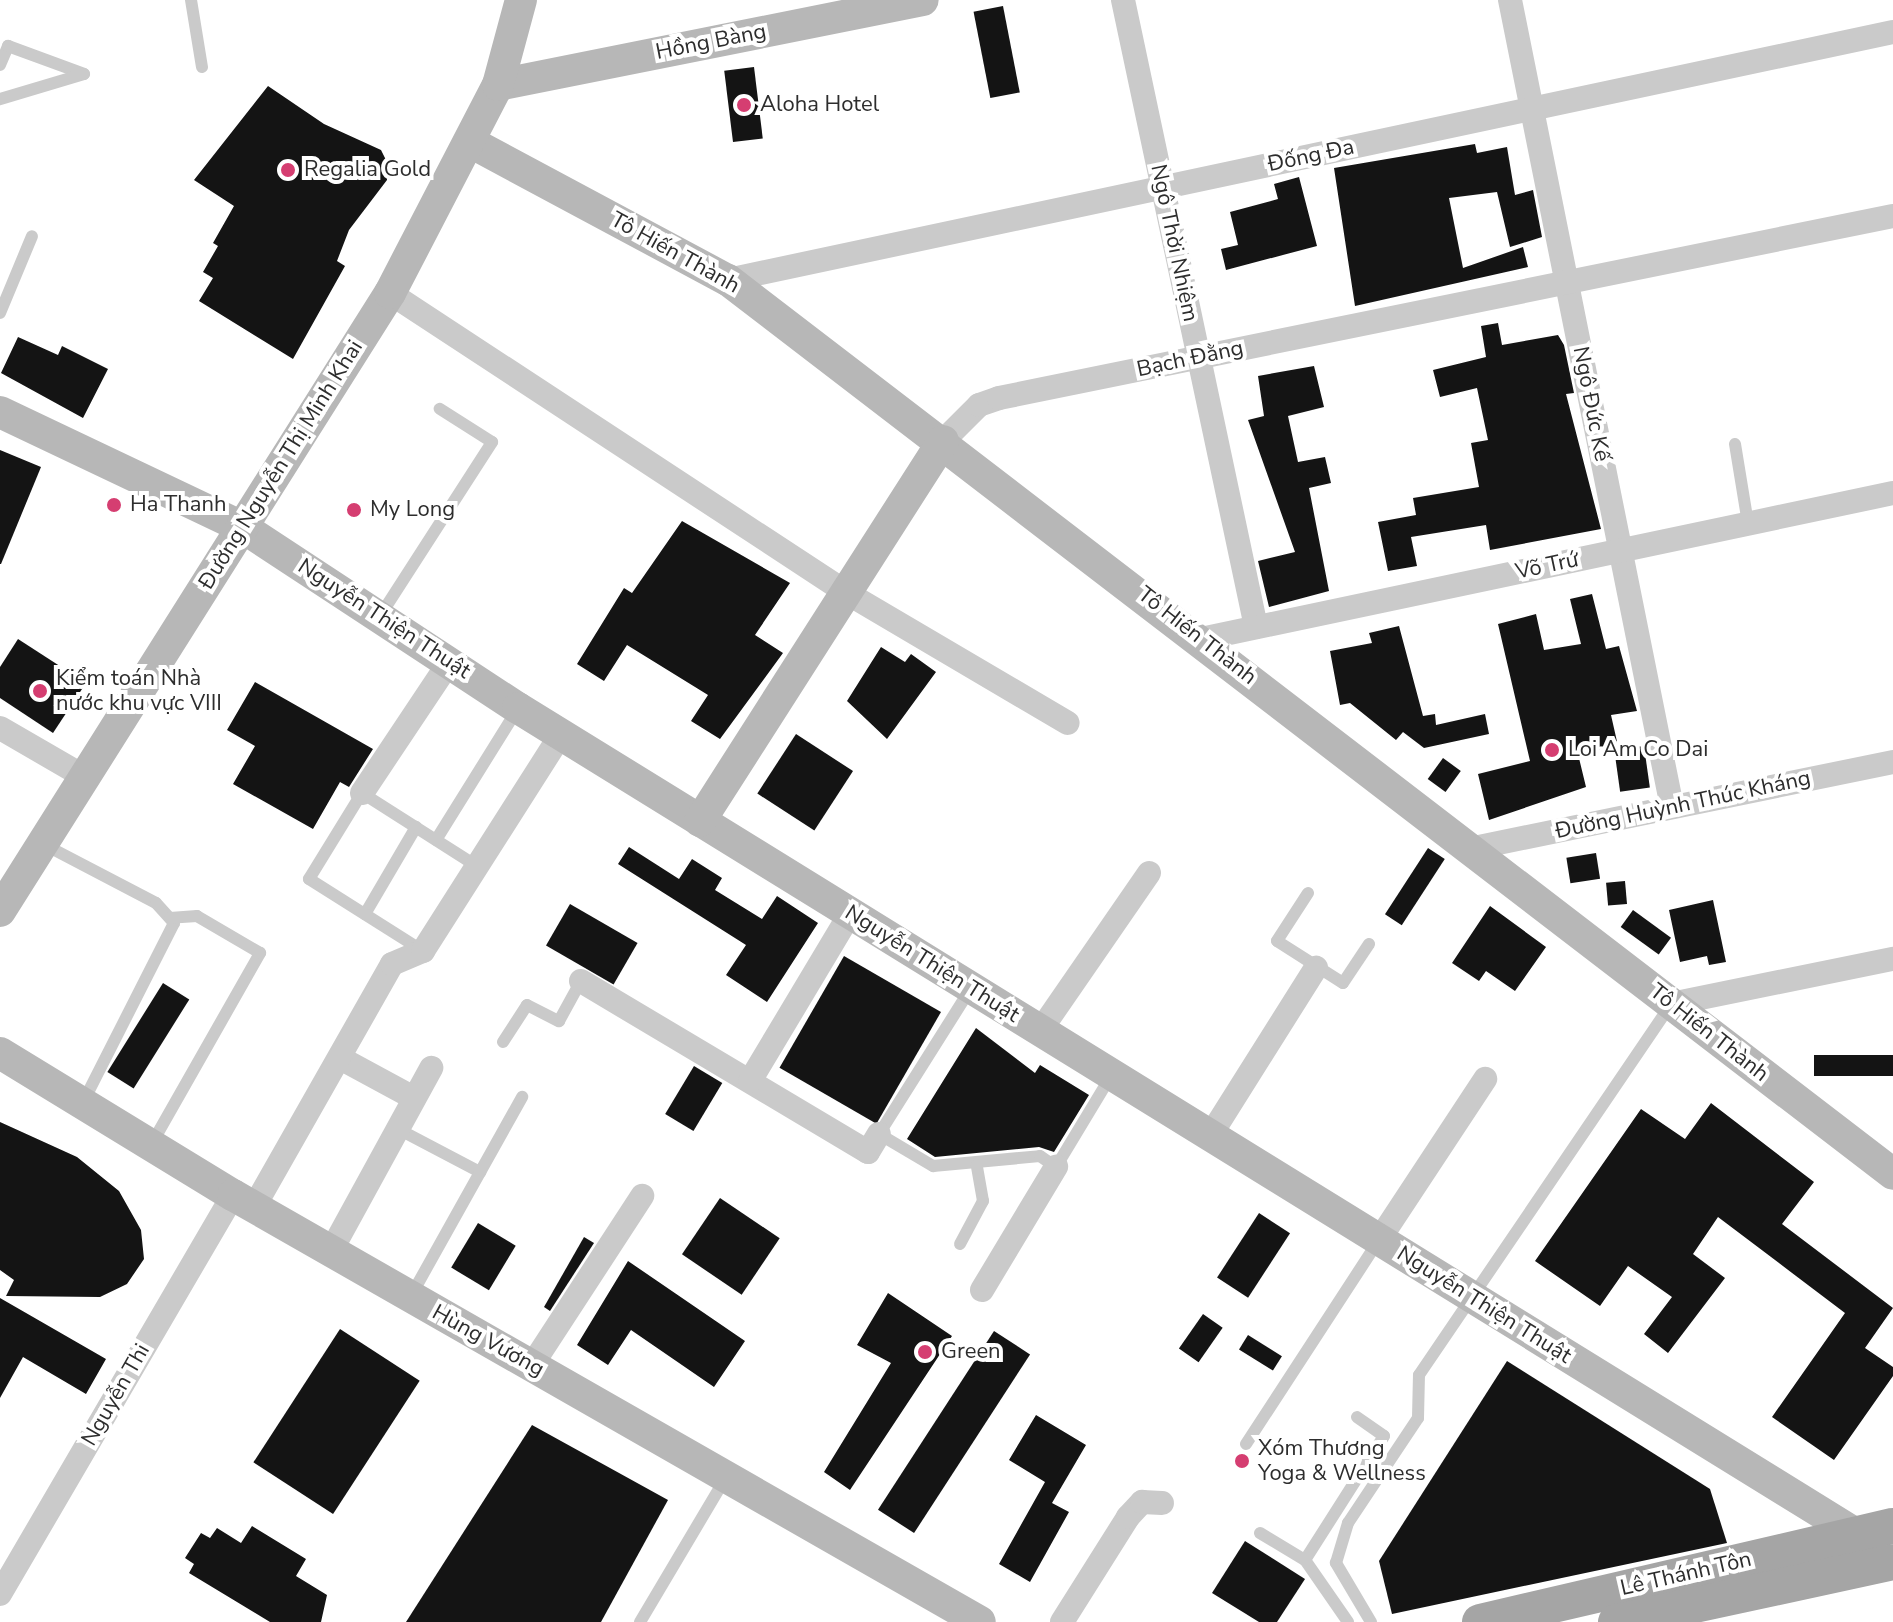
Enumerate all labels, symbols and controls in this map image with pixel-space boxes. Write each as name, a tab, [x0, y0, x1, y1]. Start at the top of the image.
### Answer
street label: Hồng Bàng	[654, 18, 768, 66]
place label: Aloha Hotel	[760, 92, 879, 118]
marker: Aloha Hotel	[735, 96, 753, 114]
street label: Đống Đa	[1265, 134, 1357, 178]
place label: Regalia Gold	[304, 157, 431, 183]
marker: Regalia Gold	[279, 161, 297, 179]
street label: Ngô Thời Nhiệm	[1144, 162, 1204, 324]
street label: Tô Hiến Thành	[606, 207, 744, 299]
street label: Bạch Đằng	[1134, 335, 1246, 383]
street label: Đường Nguyễn Thị Minh Khai	[193, 336, 369, 594]
street label: Ngô Đức Kế	[1567, 344, 1615, 464]
place label: Ha Thanh	[130, 492, 226, 518]
marker: Ha Thanh	[105, 496, 123, 514]
place label: My Long	[370, 497, 455, 523]
marker: My Long	[345, 501, 363, 519]
street label: Võ Trứ	[1513, 546, 1581, 586]
street label: Nguyễn Thiện Thuật	[293, 553, 475, 685]
street label: Tô Hiến Thành	[1132, 581, 1262, 691]
place label: Kiểm toán Nhà nước khu vực VIII	[56, 665, 222, 716]
marker: Kiểm toán Nhà nước khu vực VIII	[31, 682, 49, 700]
place label: Loi Am Co Dai	[1568, 737, 1708, 763]
marker: Loi Am Co Dai	[1543, 741, 1561, 759]
street label: Đường Huỳnh Thúc Kháng	[1553, 765, 1813, 845]
street label: Nguyễn Thiện Thuật	[840, 900, 1024, 1028]
street label: Tô Hiến Thành	[1644, 978, 1774, 1088]
street label: Nguyễn Thiện Thuật	[1392, 1241, 1576, 1369]
street label: Hùng Vương	[427, 1299, 549, 1383]
street label: Nguyễn Thi	[76, 1339, 156, 1451]
place label: Green	[941, 1339, 1001, 1365]
marker: Green	[916, 1343, 934, 1361]
place label: Xóm Thương Yoga & Wellness	[1258, 1435, 1426, 1486]
marker: Xóm Thương Yoga & Wellness	[1233, 1452, 1251, 1470]
street label: Lê Thánh Tôn	[1618, 1546, 1754, 1602]

